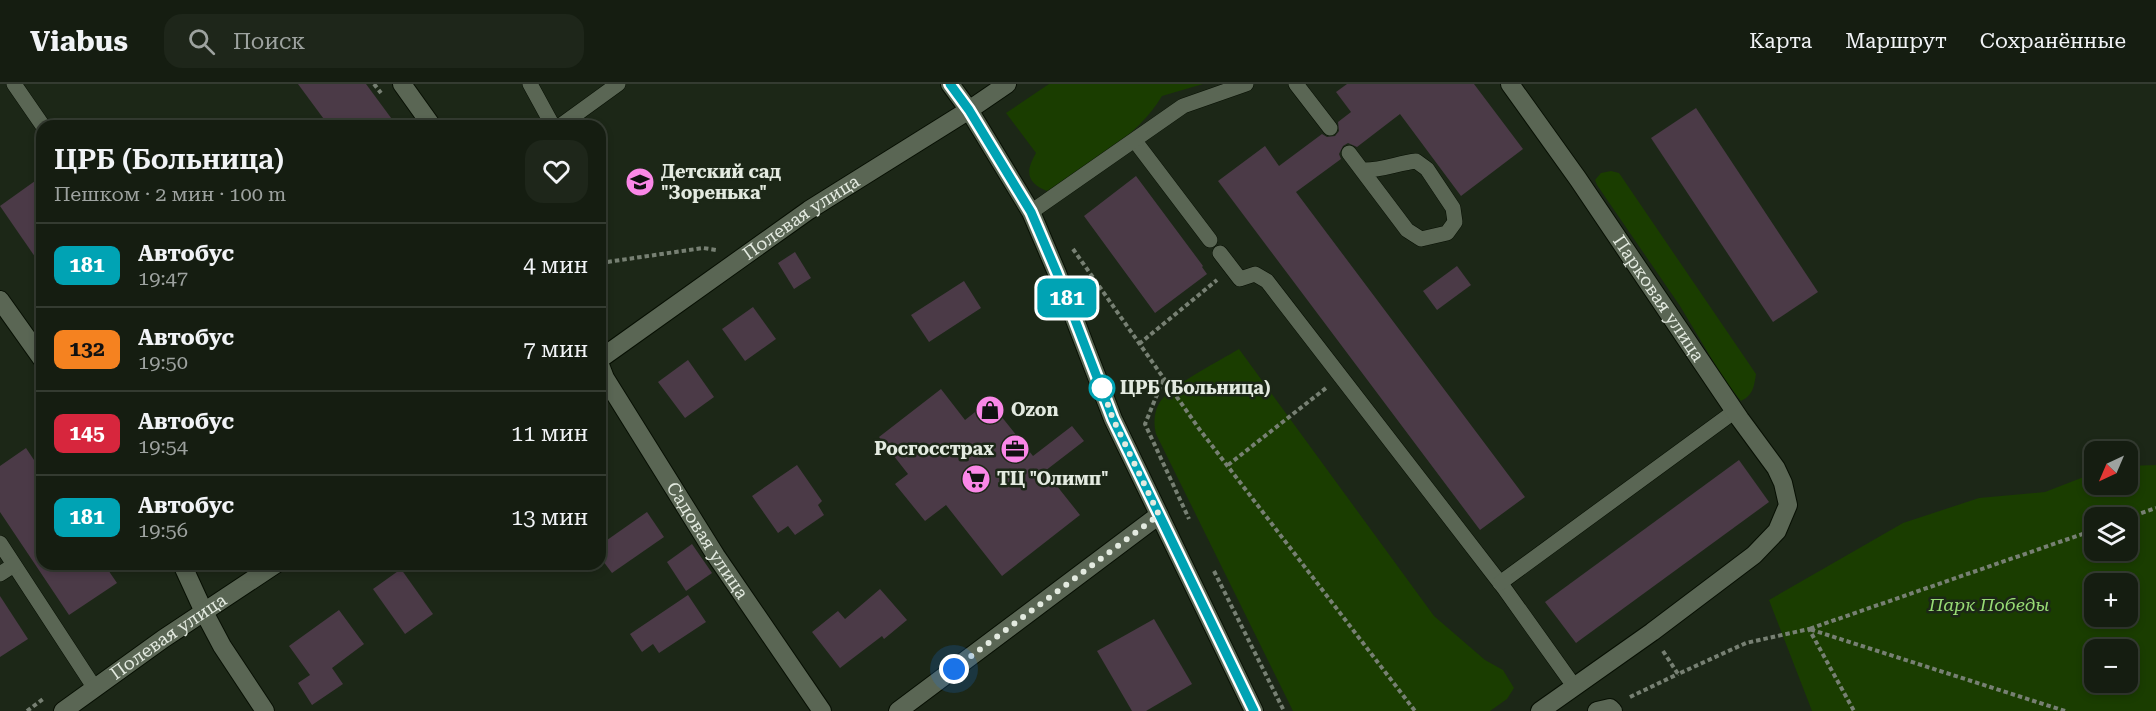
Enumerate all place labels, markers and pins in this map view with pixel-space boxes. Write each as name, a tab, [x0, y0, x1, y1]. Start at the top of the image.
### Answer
place label: Детский сад "Зоренька"	[661, 161, 781, 203]
school or university icon: Детский сад "Зоренька"	[624, 166, 656, 198]
marker: ЦРБ (Больница)	[1089, 375, 1115, 401]
place label: ЦРБ (Больница)	[1120, 377, 1270, 398]
shop icon: Ozon	[974, 394, 1006, 426]
place label: Ozon	[1011, 399, 1059, 420]
office icon: Росгосстрах	[999, 433, 1031, 465]
place label: Росгосстрах	[874, 438, 994, 459]
supermarket icon: ТЦ "Олимп"	[960, 463, 992, 495]
place label: ТЦ "Олимп"	[997, 468, 1109, 489]

